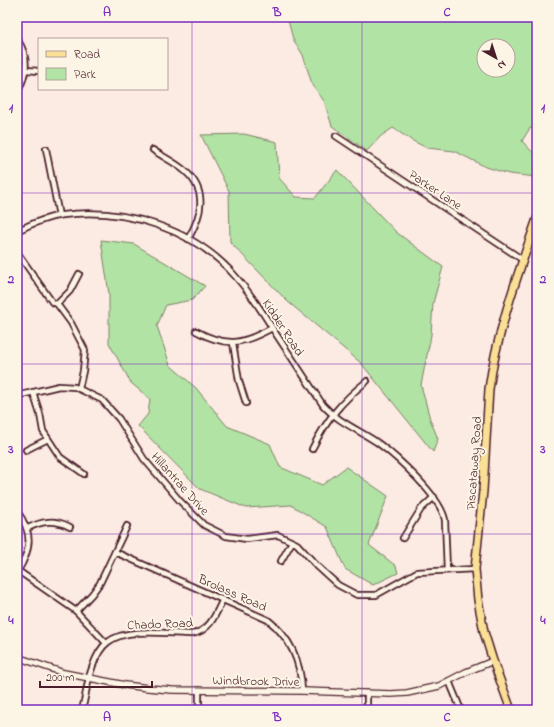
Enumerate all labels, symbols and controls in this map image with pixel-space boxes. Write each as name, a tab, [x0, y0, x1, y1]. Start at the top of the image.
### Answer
text: A	[103, 3, 111, 22]
text: B	[272, 3, 282, 22]
text: C	[443, 3, 451, 22]
legend	[38, 38, 168, 90]
north arrow	[476, 38, 516, 78]
text: Road	[74, 46, 100, 64]
text: N	[494, 56, 510, 74]
text: Park	[74, 66, 96, 84]
text: 1	[9, 99, 14, 118]
text: 1	[541, 99, 546, 118]
street label: Parker Lane	[405, 165, 466, 215]
text: 2	[7, 270, 15, 289]
text: 2	[539, 270, 547, 289]
street label: Kidder Road	[257, 296, 309, 361]
street label: Piscataway Road	[462, 415, 488, 511]
text: 3	[7, 440, 14, 459]
text: 3	[539, 440, 546, 459]
street label: Hillantrae Drive	[146, 448, 214, 520]
street label: Brolass Road	[194, 569, 270, 617]
text: 4	[7, 611, 14, 630]
text: 4	[539, 611, 546, 630]
street label: Chado Road	[127, 614, 194, 635]
scale bar	[40, 663, 152, 689]
text: 200 m	[46, 669, 75, 687]
street label: Windbrook Drive	[212, 671, 300, 692]
text: A	[103, 708, 111, 727]
text: B	[272, 708, 282, 727]
text: C	[443, 708, 451, 727]

